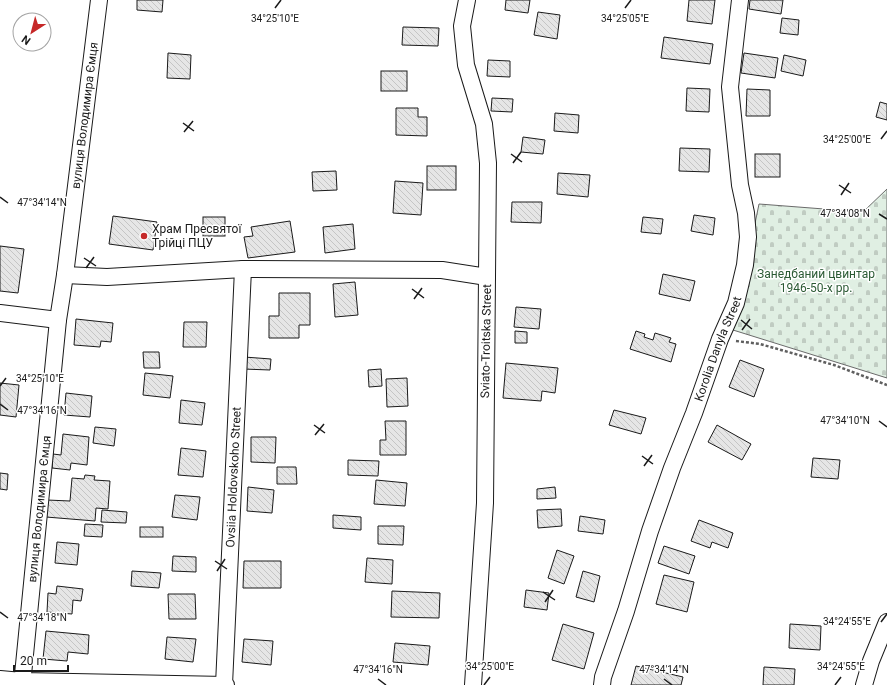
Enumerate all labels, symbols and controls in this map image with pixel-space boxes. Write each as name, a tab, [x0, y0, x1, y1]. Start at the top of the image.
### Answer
north arrow	[12, 12, 52, 52]
text: 34°25'10"E	[251, 13, 299, 24]
text: 34°25'05"E	[601, 13, 649, 24]
text: N	[19, 32, 33, 47]
street label: вулиця Володимира Ємця	[69, 41, 101, 190]
text: 34°25'00"E	[823, 134, 871, 145]
text: 47°34'14"N	[17, 197, 67, 208]
text: 47°34'08"N	[820, 208, 870, 219]
place label: Храм Пресвятої Трійці ПЦУ	[152, 222, 242, 250]
marker: Храм Пресвятої Трійці ПЦУ	[139, 231, 149, 241]
park label: Занедбаний цвинтар 1946-50-х рр.	[757, 267, 875, 295]
street label: Sviato-Troitska Street	[478, 284, 494, 398]
street label: Korolia Danyla Street	[692, 295, 744, 403]
text: 34°25'10"E	[16, 373, 64, 384]
text: 47°34'16"N	[17, 405, 67, 416]
street label: Ovsiia Holdovskoho Street	[223, 407, 244, 548]
text: 47°34'10"N	[820, 415, 870, 426]
street label: вулиця Володимира Ємця	[25, 435, 54, 583]
text: 47°34'18"N	[17, 612, 67, 623]
text: 34°24'55"E	[823, 616, 871, 627]
scale bar	[14, 647, 68, 673]
text: 20 m	[20, 654, 47, 668]
text: 34°25'00"E	[466, 661, 514, 672]
text: 34°24'55"E	[817, 661, 865, 672]
text: 47°34'16"N	[353, 664, 403, 675]
text: 47°34'14"N	[639, 664, 689, 675]

